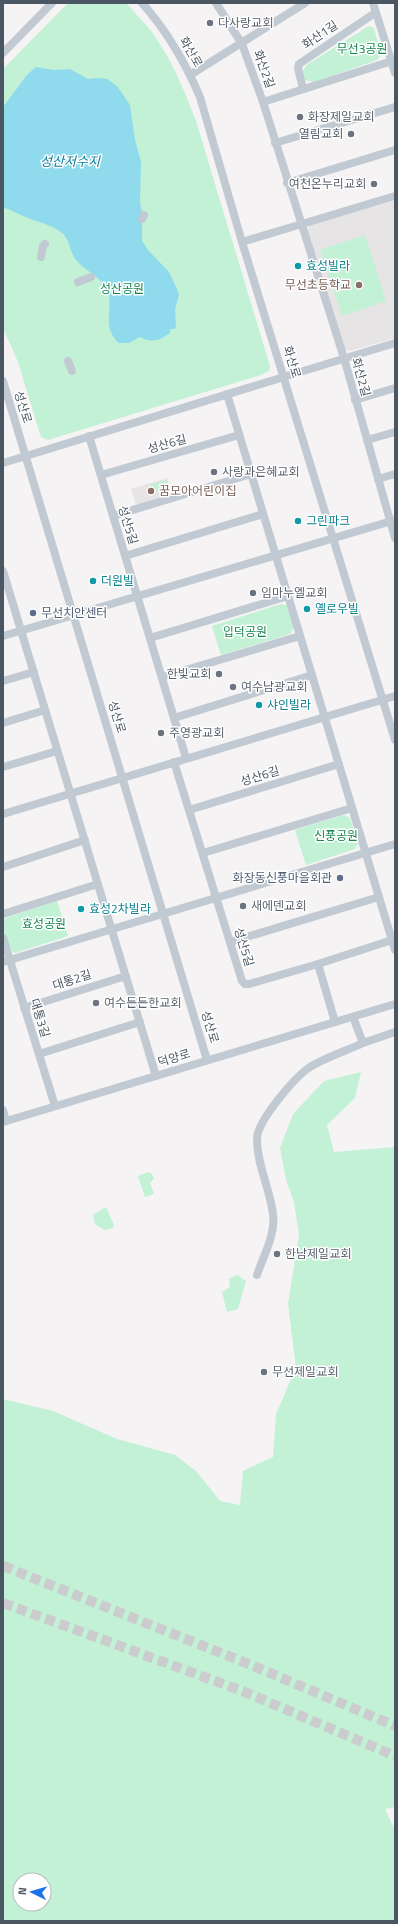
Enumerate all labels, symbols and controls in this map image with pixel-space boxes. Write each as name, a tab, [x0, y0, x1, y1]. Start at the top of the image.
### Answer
place label: 다사랑교회	[218, 13, 273, 32]
street label: 화산1길	[298, 16, 342, 54]
marker: 다사랑교회	[205, 18, 215, 28]
street label: 화산로	[175, 33, 208, 71]
park label: 무선3공원	[337, 39, 387, 58]
street label: 화산2길	[249, 47, 280, 91]
place label: 화장제일교회	[308, 107, 374, 126]
marker: 화장제일교회	[295, 112, 305, 122]
place label: 열림교회	[299, 124, 343, 143]
marker: 열림교회	[346, 129, 356, 139]
water label: 성산저수지	[40, 151, 101, 171]
place label: 여천온누리교회	[289, 174, 366, 193]
marker: 여천온누리교회	[369, 179, 379, 189]
place label: 효성빌라	[306, 256, 350, 275]
marker: 효성빌라	[293, 261, 303, 271]
place label: 무선초등학교	[285, 275, 351, 294]
park label: 성산공원	[100, 279, 144, 298]
marker: 무선초등학교	[354, 280, 364, 290]
street label: 화산로	[279, 343, 306, 380]
street label: 화산2길	[347, 355, 376, 399]
street label: 성산로	[10, 388, 37, 425]
street label: 성산6길	[145, 429, 189, 458]
place label: 사랑과은혜교회	[222, 462, 299, 481]
marker: 사랑과은혜교회	[209, 467, 219, 477]
place label: 꿈모아어린이집	[159, 481, 236, 500]
marker: 꿈모아어린이집	[146, 486, 156, 496]
street label: 성산5길	[114, 503, 143, 547]
place label: 그린파크	[306, 511, 350, 530]
marker: 그린파크	[293, 516, 303, 526]
place label: 더원빌	[101, 571, 134, 590]
marker: 더원빌	[88, 576, 98, 586]
place label: 임마누엘교회	[261, 583, 327, 602]
marker: 임마누엘교회	[248, 588, 258, 598]
place label: 옐로우빌	[315, 599, 359, 618]
place label: 무선치안센터	[41, 603, 107, 622]
marker: 옐로우빌	[302, 604, 312, 614]
marker: 무선치안센터	[28, 608, 38, 618]
park label: 입덕공원	[223, 622, 267, 641]
place label: 한빛교회	[167, 664, 211, 683]
marker: 한빛교회	[214, 669, 224, 679]
place label: 여수남광교회	[241, 677, 307, 696]
marker: 여수남광교회	[228, 682, 238, 692]
place label: 샤인빌라	[267, 695, 311, 714]
street label: 성산로	[104, 698, 131, 735]
marker: 샤인빌라	[254, 700, 264, 710]
place label: 주영광교회	[169, 723, 224, 742]
marker: 주영광교회	[156, 728, 166, 738]
street label: 성산6길	[238, 761, 282, 790]
park label: 신풍공원	[314, 826, 358, 845]
place label: 화장동신풍마을회관	[233, 868, 332, 887]
marker: 화장동신풍마을회관	[335, 873, 345, 883]
place label: 새에덴교회	[251, 896, 306, 915]
place label: 효성2차빌라	[89, 899, 151, 918]
marker: 새에덴교회	[238, 901, 248, 911]
marker: 효성2차빌라	[76, 904, 86, 914]
park label: 효성공원	[22, 914, 66, 933]
street label: 성산5길	[230, 925, 259, 969]
street label: 대통2길	[50, 964, 94, 995]
place label: 여수든든한교회	[104, 993, 181, 1012]
street label: 대통3길	[26, 996, 55, 1040]
marker: 여수든든한교회	[91, 998, 101, 1008]
street label: 성산로	[197, 1008, 224, 1045]
street label: 덕양로	[155, 1044, 192, 1071]
place label: 한남제일교회	[285, 1244, 351, 1263]
marker: 한남제일교회	[272, 1249, 282, 1259]
place label: 무선제일교회	[272, 1362, 338, 1381]
marker: 무선제일교회	[259, 1367, 269, 1377]
north arrow	[12, 1872, 52, 1912]
text: N	[14, 1887, 30, 1896]

